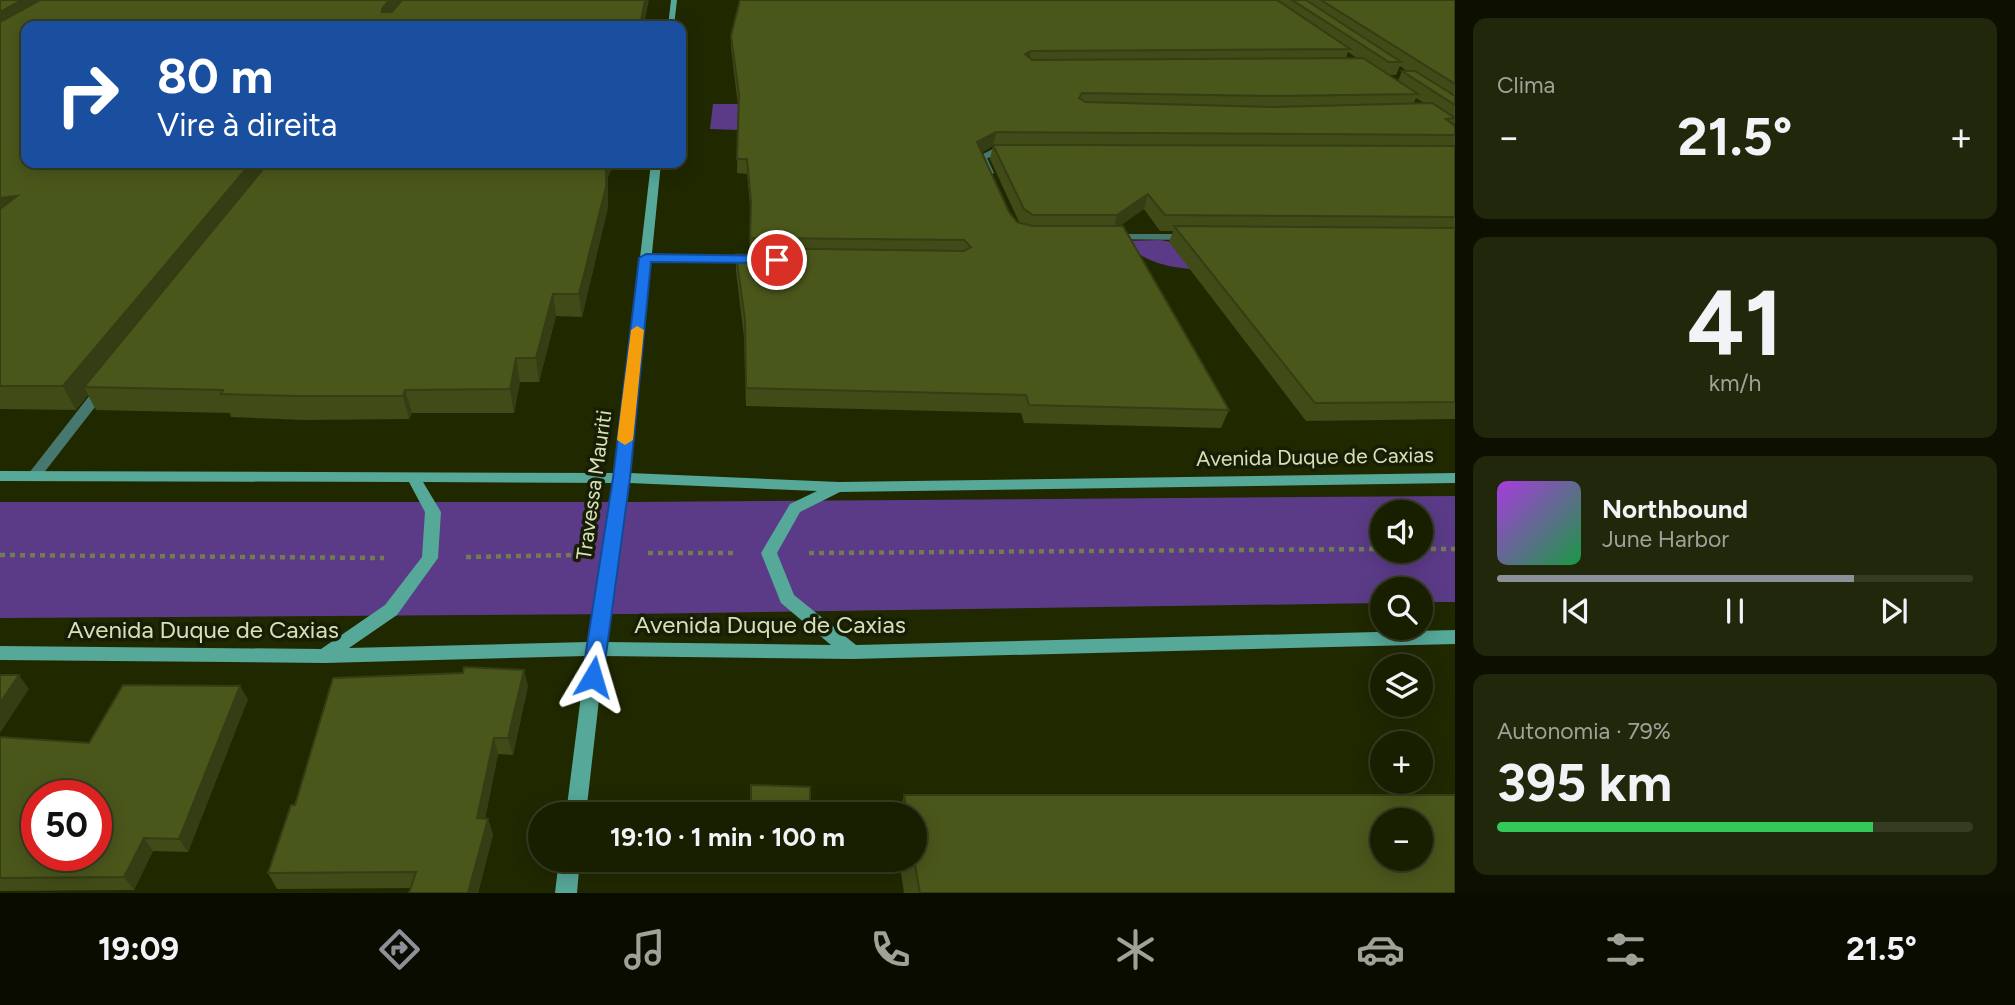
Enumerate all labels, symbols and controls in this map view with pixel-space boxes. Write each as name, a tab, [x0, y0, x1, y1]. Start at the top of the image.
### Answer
text: 80 m	[157, 46, 273, 105]
icon: right	[42, 49, 133, 140]
text: Clima	[1497, 71, 1555, 99]
text: Vire à direita	[157, 106, 337, 144]
text: 21.5°	[1678, 106, 1792, 168]
text: −	[1497, 114, 1521, 160]
text: +	[1949, 114, 1973, 160]
pin	[747, 230, 807, 290]
icon: arrive	[758, 241, 796, 279]
text: 41	[1687, 269, 1783, 378]
text: km/h	[1709, 369, 1761, 397]
street label: Travessa Mauriti	[571, 409, 616, 561]
street label: Avenida Duque de Caxias	[1196, 442, 1434, 471]
text: Northbound	[1602, 493, 1748, 525]
map controls	[1370, 500, 1433, 871]
button: sound	[1370, 500, 1433, 563]
text: June Harbor	[1602, 525, 1729, 553]
button: search	[1370, 577, 1433, 640]
icon: previous	[1557, 592, 1595, 630]
icon: pause	[1716, 592, 1754, 630]
icon: next	[1875, 592, 1913, 630]
street label: Avenida Duque de Caxias	[634, 610, 906, 639]
street label: Avenida Duque de Caxias	[67, 615, 339, 644]
position arrow	[556, 640, 630, 714]
button: layers	[1370, 654, 1433, 717]
text: Autonomia · 79%	[1497, 717, 1671, 745]
button: +	[1370, 731, 1433, 794]
text: 395 km	[1497, 752, 1672, 814]
speed limit sign: 50	[21, 780, 112, 871]
button: −	[1370, 808, 1433, 871]
text: 19:10 · 1 min · 100 m	[610, 821, 845, 853]
icon: directions	[375, 925, 424, 974]
icon: music	[620, 925, 669, 974]
icon: phone	[866, 925, 915, 974]
icon: climate	[1111, 925, 1160, 974]
icon: car	[1356, 925, 1405, 974]
icon: filters	[1601, 925, 1650, 974]
text: 19:09	[98, 930, 179, 968]
text: 21.5°	[1846, 930, 1917, 968]

